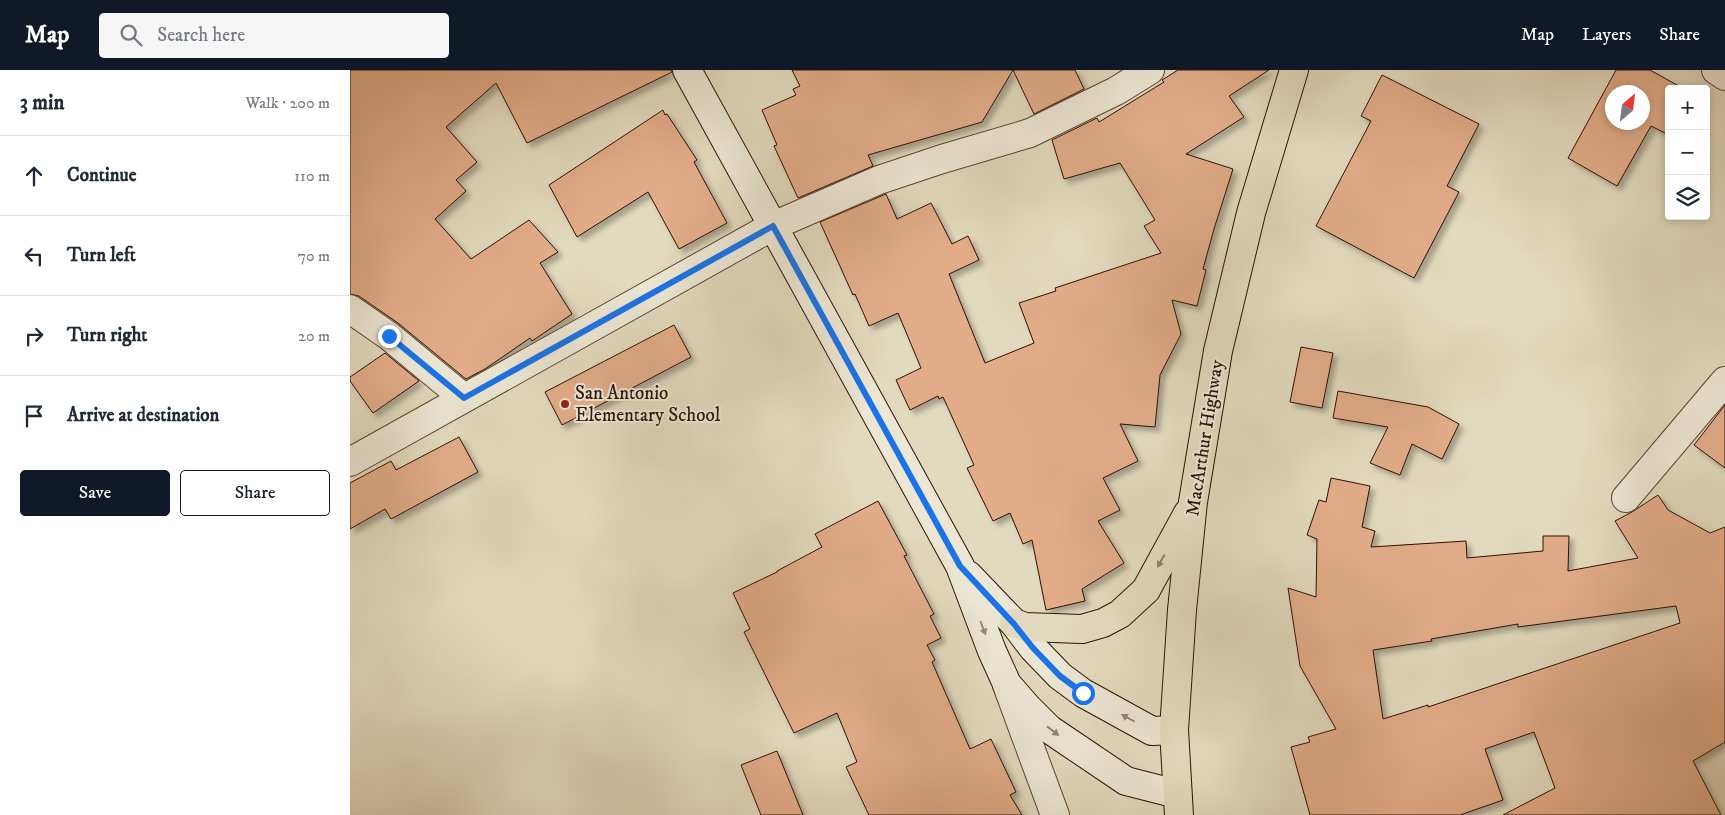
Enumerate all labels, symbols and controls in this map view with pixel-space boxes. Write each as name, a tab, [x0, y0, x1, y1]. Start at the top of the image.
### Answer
search box	[99, 13, 449, 58]
text: Map	[25, 20, 69, 50]
icon: search	[117, 21, 145, 49]
text: Search here	[157, 24, 245, 47]
text: Map	[1521, 24, 1554, 46]
text: Layers	[1582, 24, 1631, 46]
text: Share	[1659, 24, 1700, 46]
north arrow	[1605, 85, 1650, 130]
map controls	[1665, 85, 1710, 220]
button: +	[1665, 85, 1710, 130]
text: 3 min	[20, 90, 65, 116]
text: Walk · 200 m	[246, 93, 330, 113]
button: −	[1665, 130, 1710, 175]
icon: ahead	[20, 162, 48, 190]
text: Continue	[67, 164, 137, 187]
text: 110 m	[294, 166, 330, 186]
button: layers	[1665, 175, 1710, 220]
icon: left	[20, 242, 48, 270]
text: Turn left	[67, 244, 136, 267]
text: 70 m	[298, 246, 330, 266]
icon: right	[20, 322, 48, 350]
text: Turn right	[67, 324, 147, 347]
route end	[378, 325, 401, 348]
text: 20 m	[298, 326, 330, 346]
street label: MacArthur Highway	[1181, 357, 1229, 518]
place label: San Antonio Elementary School	[575, 382, 721, 427]
marker: San Antonio Elementary School	[559, 398, 571, 410]
icon: arrive	[20, 402, 48, 430]
text: Arrive at destination	[67, 404, 219, 427]
button: Save	[20, 470, 170, 516]
button: Share	[180, 470, 330, 516]
one-way arrow	[1157, 554, 1166, 567]
one-way arrow	[980, 621, 987, 636]
route start	[1072, 682, 1095, 705]
one-way arrow	[1121, 714, 1136, 722]
one-way arrow	[1046, 726, 1059, 737]

